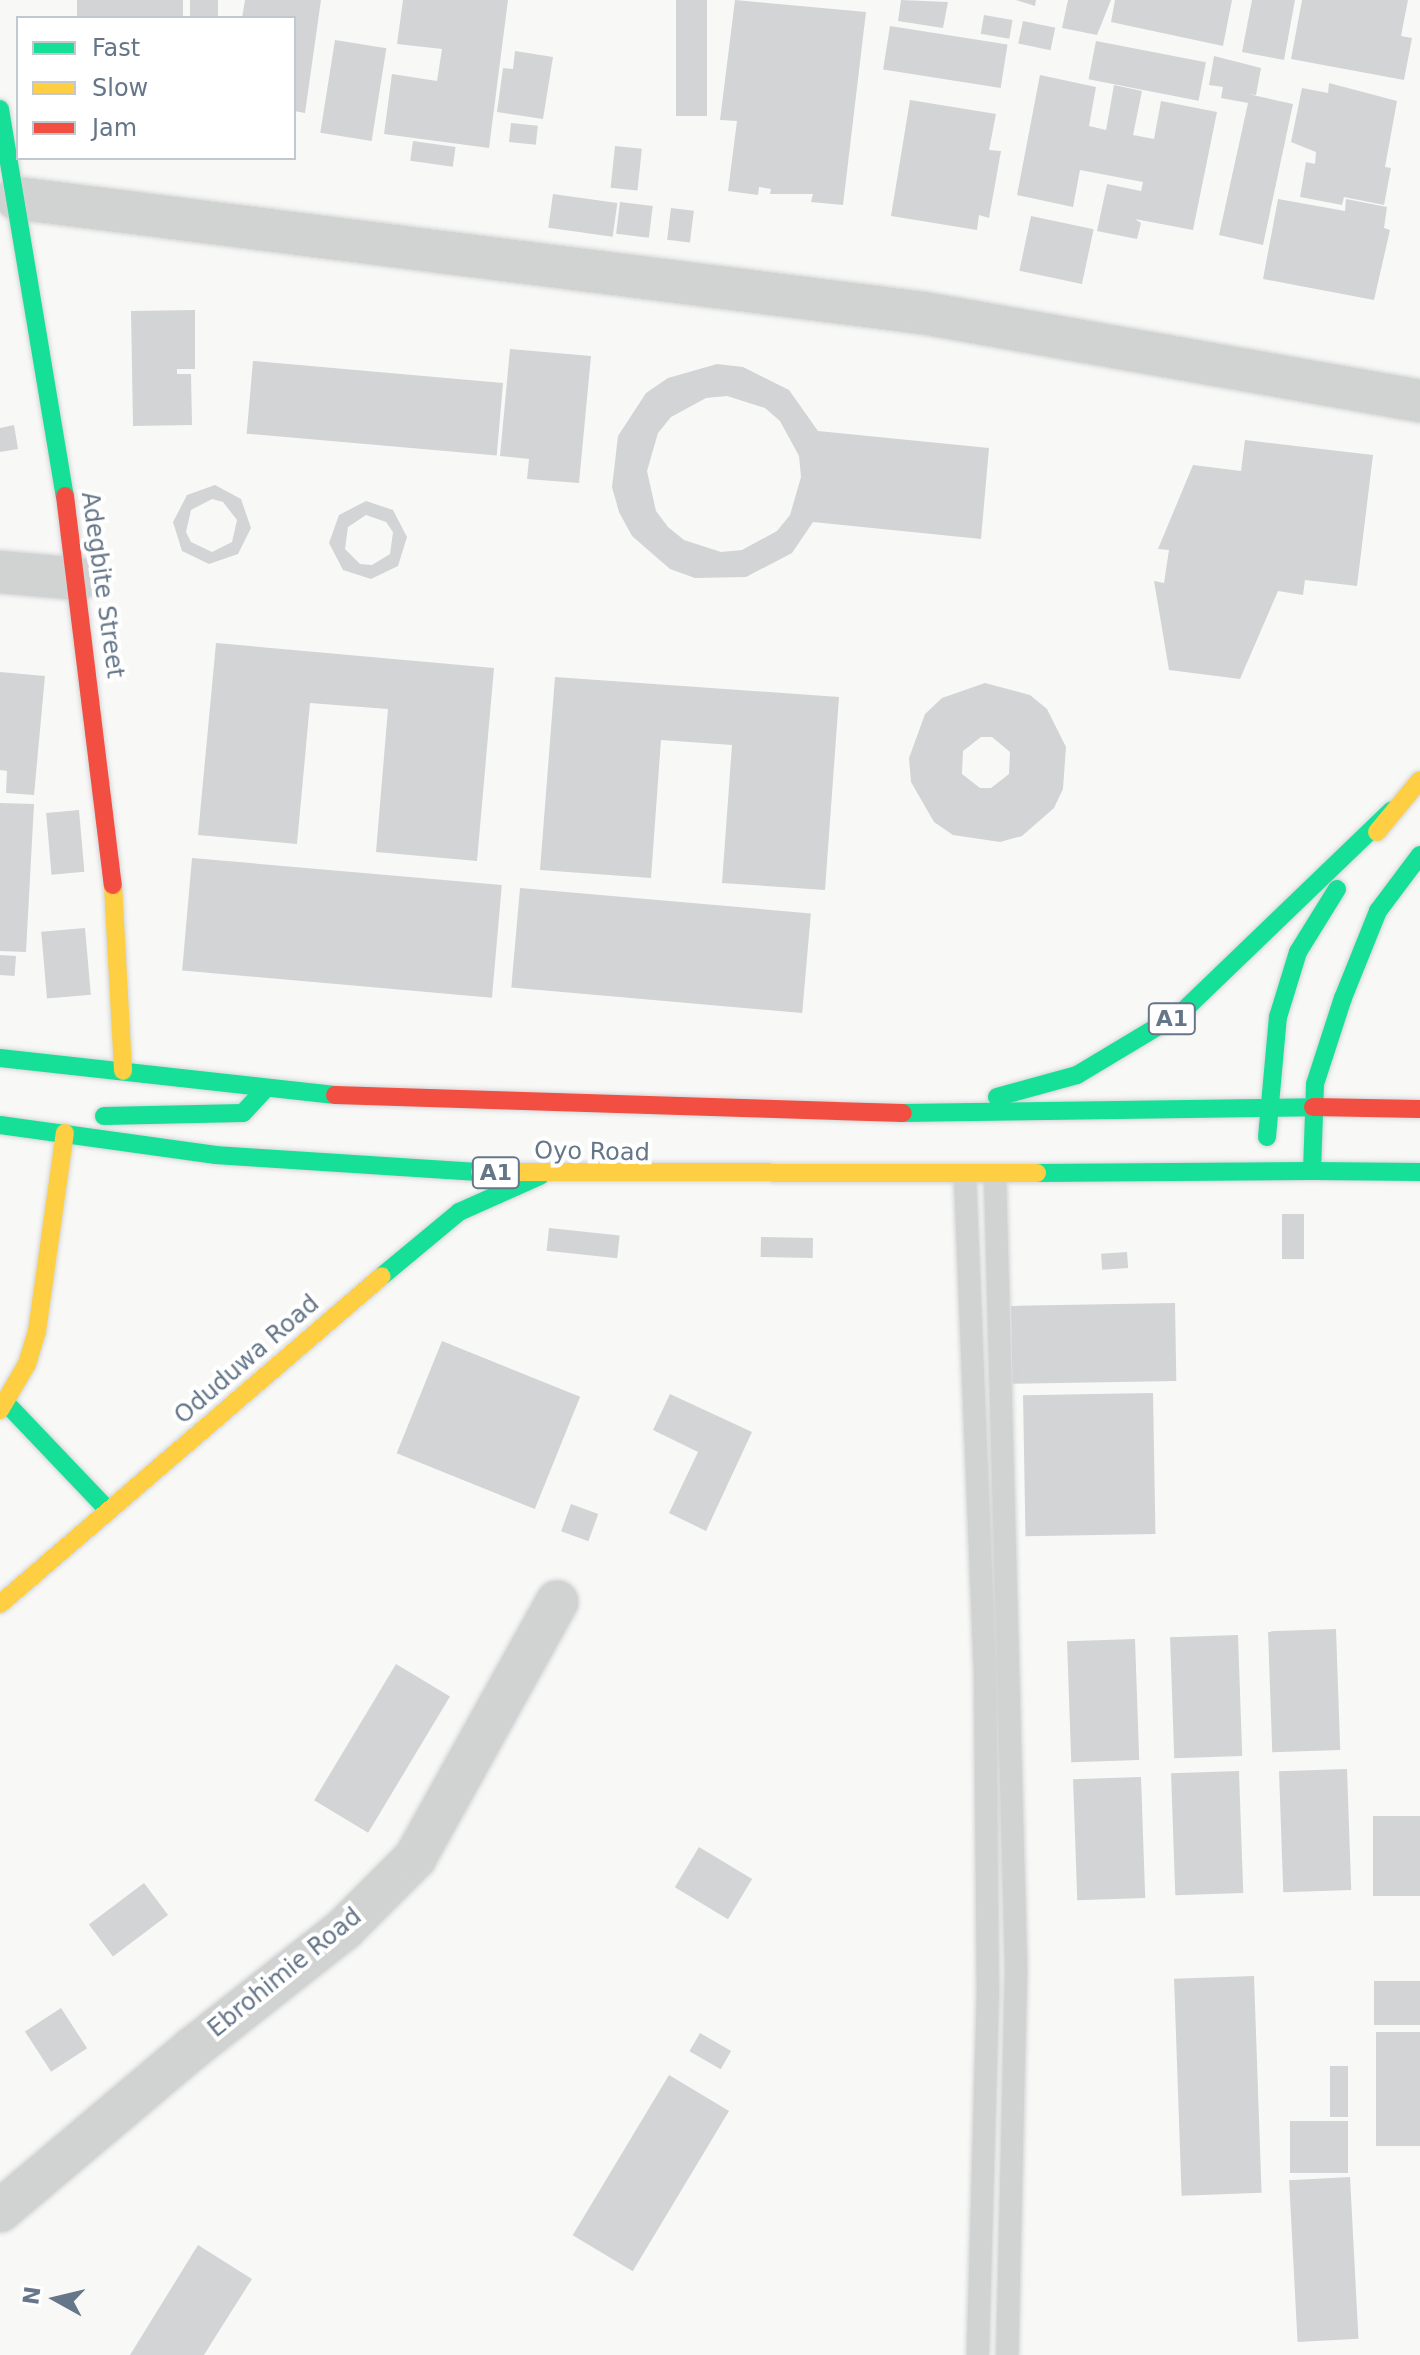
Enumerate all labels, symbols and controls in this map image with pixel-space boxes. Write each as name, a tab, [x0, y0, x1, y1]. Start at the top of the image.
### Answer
legend	[16, 16, 296, 160]
text: Fast	[92, 34, 140, 62]
text: Slow	[92, 74, 148, 102]
text: Jam	[92, 114, 137, 142]
street label: Adegbite Street	[75, 490, 129, 680]
road number: A1	[1146, 1001, 1198, 1037]
street label: Oyo Road	[534, 1137, 650, 1167]
road number: A1	[470, 1155, 522, 1191]
street label: Oduduwa Road	[169, 1289, 325, 1431]
street label: Ebrohimie Road	[203, 1902, 367, 2044]
north arrow	[16, 2259, 96, 2339]
text: N	[18, 2285, 45, 2306]

